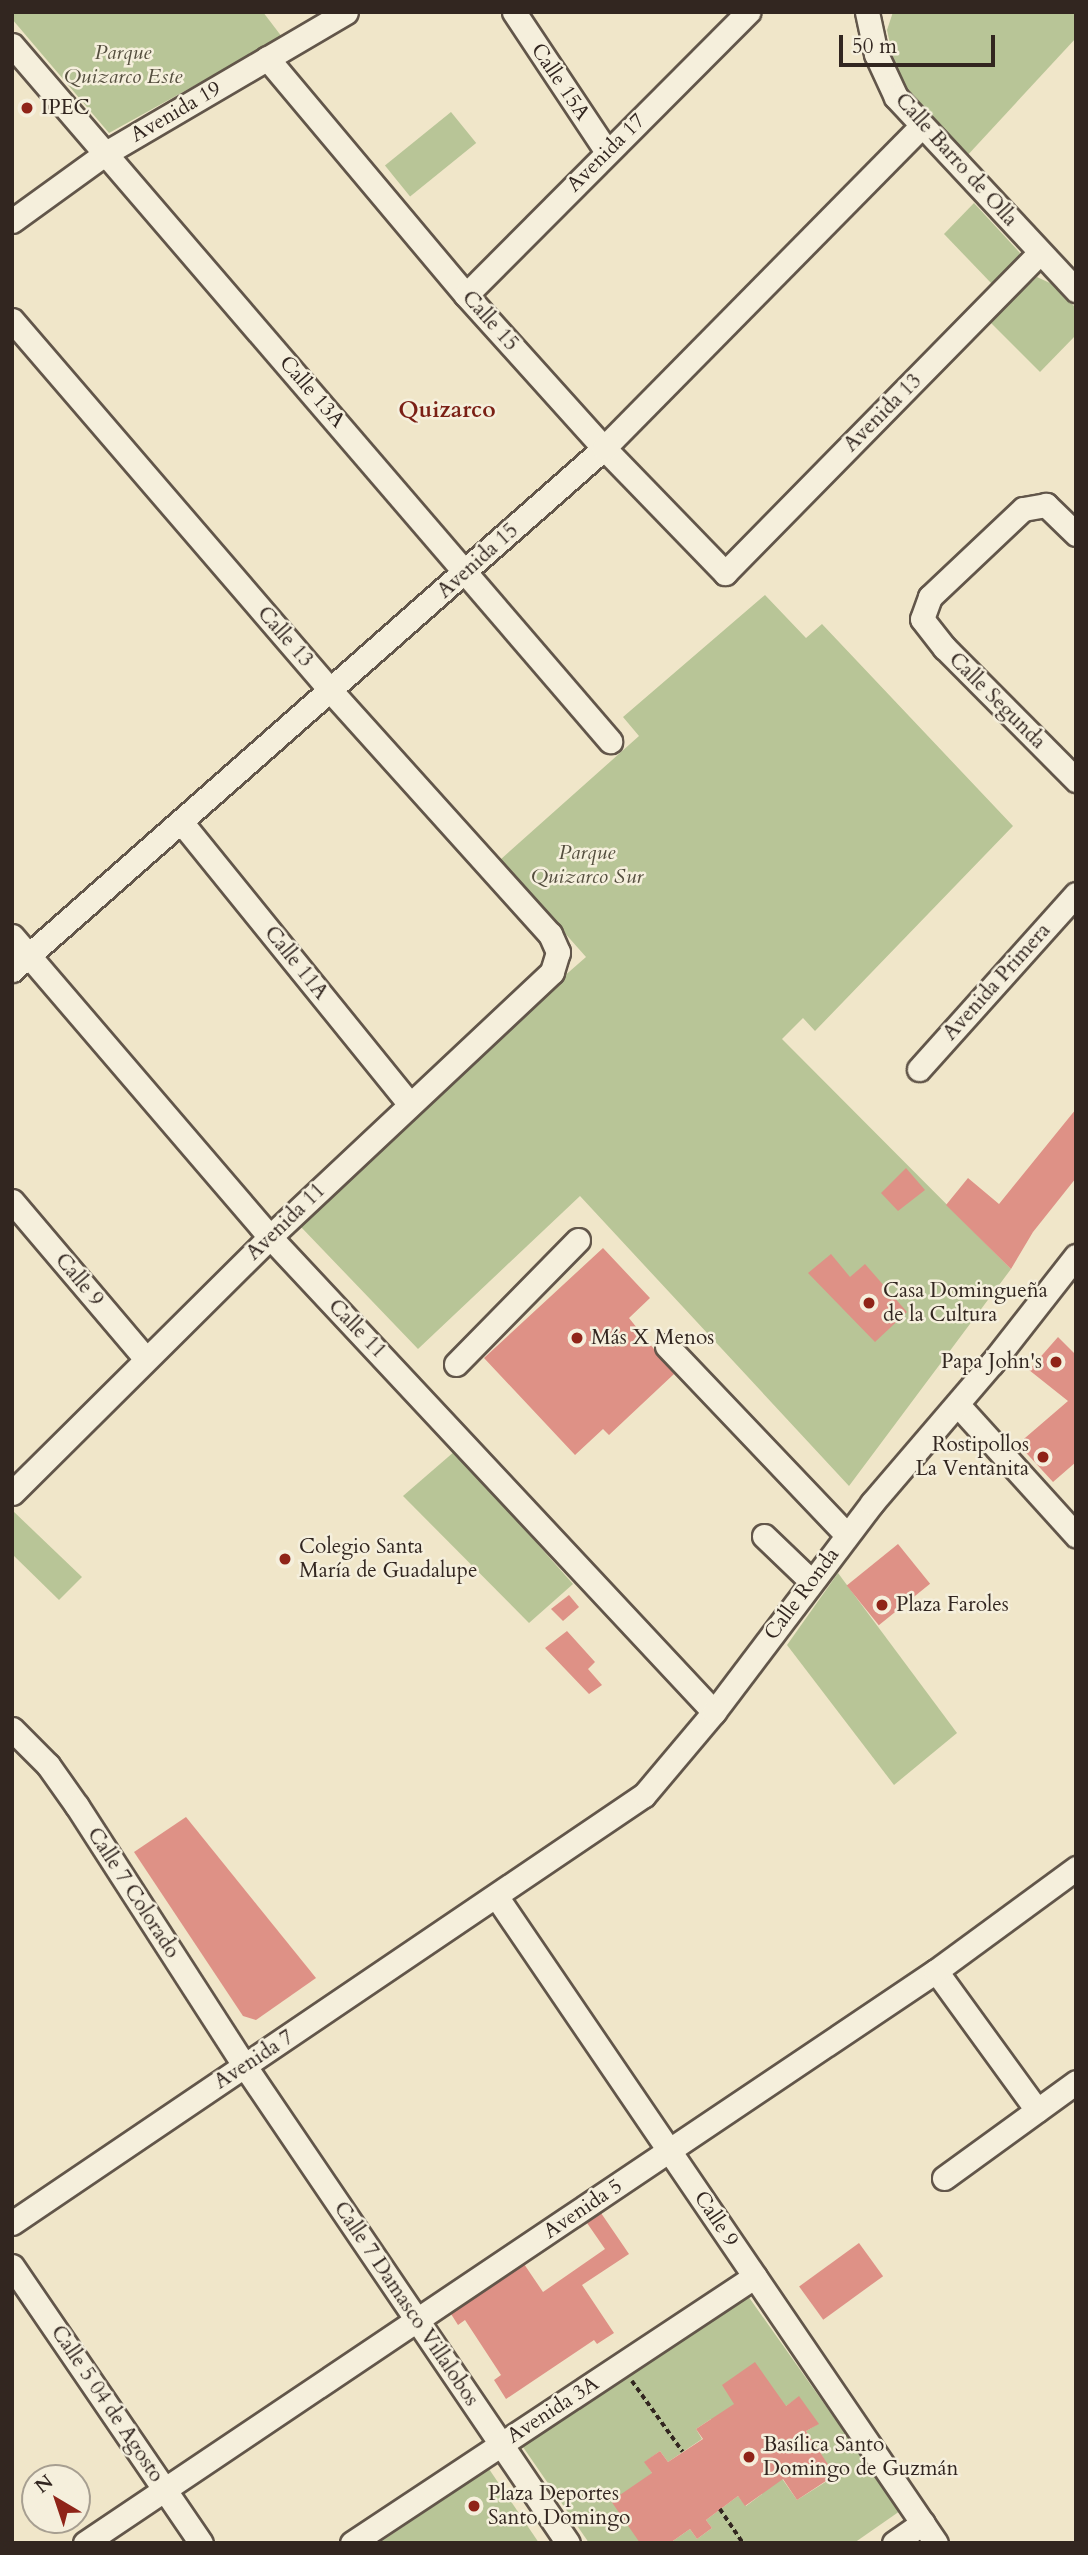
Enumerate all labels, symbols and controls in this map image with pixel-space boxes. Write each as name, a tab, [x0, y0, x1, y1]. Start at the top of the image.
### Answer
scale bar	[843, 21, 999, 65]
text: 50 m	[852, 32, 897, 61]
street label: Calle 15A	[525, 39, 595, 125]
park label: Parque Quizarco Este	[64, 40, 182, 90]
street label: Avenida 19	[126, 76, 226, 148]
street label: Calle Barro de Olla	[889, 88, 1023, 232]
place label: IPEC	[41, 95, 90, 121]
marker: IPEC	[19, 100, 35, 116]
street label: Avenida 17	[562, 109, 650, 197]
street label: Calle 15	[456, 286, 524, 356]
street label: Calle 13A	[274, 351, 350, 433]
street label: Avenida 13	[839, 369, 927, 457]
district label: Quizarco	[398, 396, 496, 424]
street label: Avenida 15	[432, 518, 524, 604]
street label: Calle 13	[252, 601, 318, 673]
street label: Calle Segunda	[943, 647, 1051, 755]
park label: Parque Quizarco Sur	[531, 840, 643, 890]
street label: Avenida Primera	[938, 918, 1056, 1046]
street label: Calle 11A	[259, 921, 333, 1005]
street label: Avenida 11	[241, 1178, 331, 1266]
street label: Calle 9	[50, 1248, 108, 1312]
place label: Casa Domingueña de la Cultura	[883, 1278, 1048, 1328]
street label: Calle 11	[323, 1294, 391, 1364]
marker: Casa Domingueña de la Cultura	[861, 1295, 877, 1311]
place label: Más X Menos	[591, 1325, 714, 1351]
marker: Más X Menos	[569, 1330, 585, 1346]
place label: Papa John's	[941, 1349, 1042, 1375]
marker: Papa John's	[1048, 1354, 1064, 1370]
place label: Rostipollos La Ventanita	[915, 1432, 1029, 1482]
marker: Rostipollos La Ventanita	[1035, 1449, 1051, 1465]
place label: Colegio Santa María de Guadalupe	[299, 1534, 478, 1584]
street label: Calle Ronda	[759, 1543, 845, 1645]
marker: Colegio Santa María de Guadalupe	[277, 1551, 293, 1567]
place label: Plaza Faroles	[896, 1592, 1009, 1618]
marker: Plaza Faroles	[874, 1597, 890, 1613]
street label: Calle 7 Colorado	[81, 1823, 185, 1963]
street label: Avenida 7	[210, 2025, 298, 2095]
street label: Avenida 5	[539, 2174, 627, 2244]
street label: Calle 9	[688, 2186, 744, 2252]
street label: Calle 7 Damasco Villalobos	[328, 2197, 484, 2411]
street label: Calle 5 04 de Agosto	[45, 2321, 169, 2487]
street label: Avenida 3A	[502, 2371, 604, 2449]
place label: Basílica Santo Domingo de Guzmán	[763, 2432, 958, 2482]
marker: Basílica Santo Domingo de Guzmán	[741, 2449, 757, 2465]
north arrow	[21, 2464, 91, 2534]
text: N	[29, 2469, 59, 2500]
place label: Plaza Deportes Santo Domingo	[488, 2481, 630, 2531]
marker: Plaza Deportes Santo Domingo	[466, 2498, 482, 2514]

